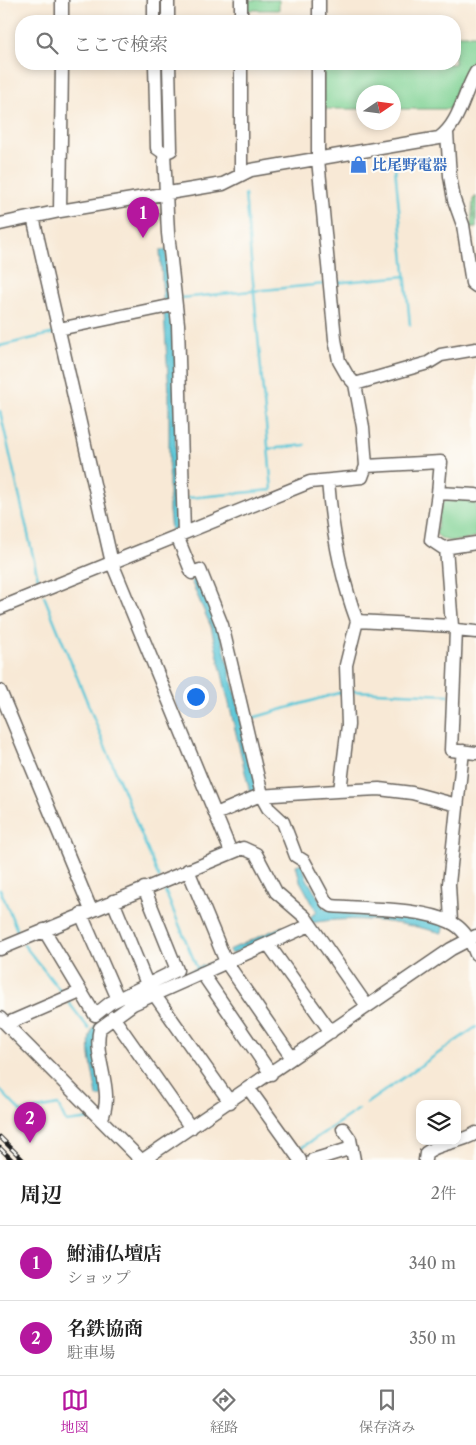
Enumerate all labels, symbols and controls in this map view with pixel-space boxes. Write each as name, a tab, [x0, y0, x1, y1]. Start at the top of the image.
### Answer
search box	[15, 15, 461, 70]
icon: search	[33, 29, 61, 57]
text: ここで検索	[73, 33, 168, 56]
north arrow	[356, 85, 401, 130]
shop icon: 比尾野電器	[348, 154, 368, 174]
place label: 比尾野電器	[372, 155, 448, 174]
pin: 1	[127, 197, 159, 238]
your location	[183, 684, 209, 710]
map controls	[416, 1100, 461, 1145]
button: layers	[416, 1100, 461, 1145]
pin: 2	[14, 1102, 46, 1143]
text: 周辺	[20, 1182, 62, 1207]
text: 2件	[431, 1183, 456, 1203]
text: 鮒浦仏壇店	[67, 1242, 162, 1265]
text: 1	[32, 1253, 40, 1273]
text: 340 m	[409, 1253, 456, 1273]
text: ショップ	[67, 1267, 131, 1287]
text: 名鉄協商	[67, 1317, 143, 1340]
text: 2	[31, 1328, 41, 1348]
text: 350 m	[409, 1328, 456, 1348]
text: 駐車場	[67, 1342, 115, 1362]
tab: 地図	[61, 1386, 89, 1436]
tab: 経路	[210, 1386, 238, 1436]
tab: 保存済み	[359, 1386, 415, 1436]

